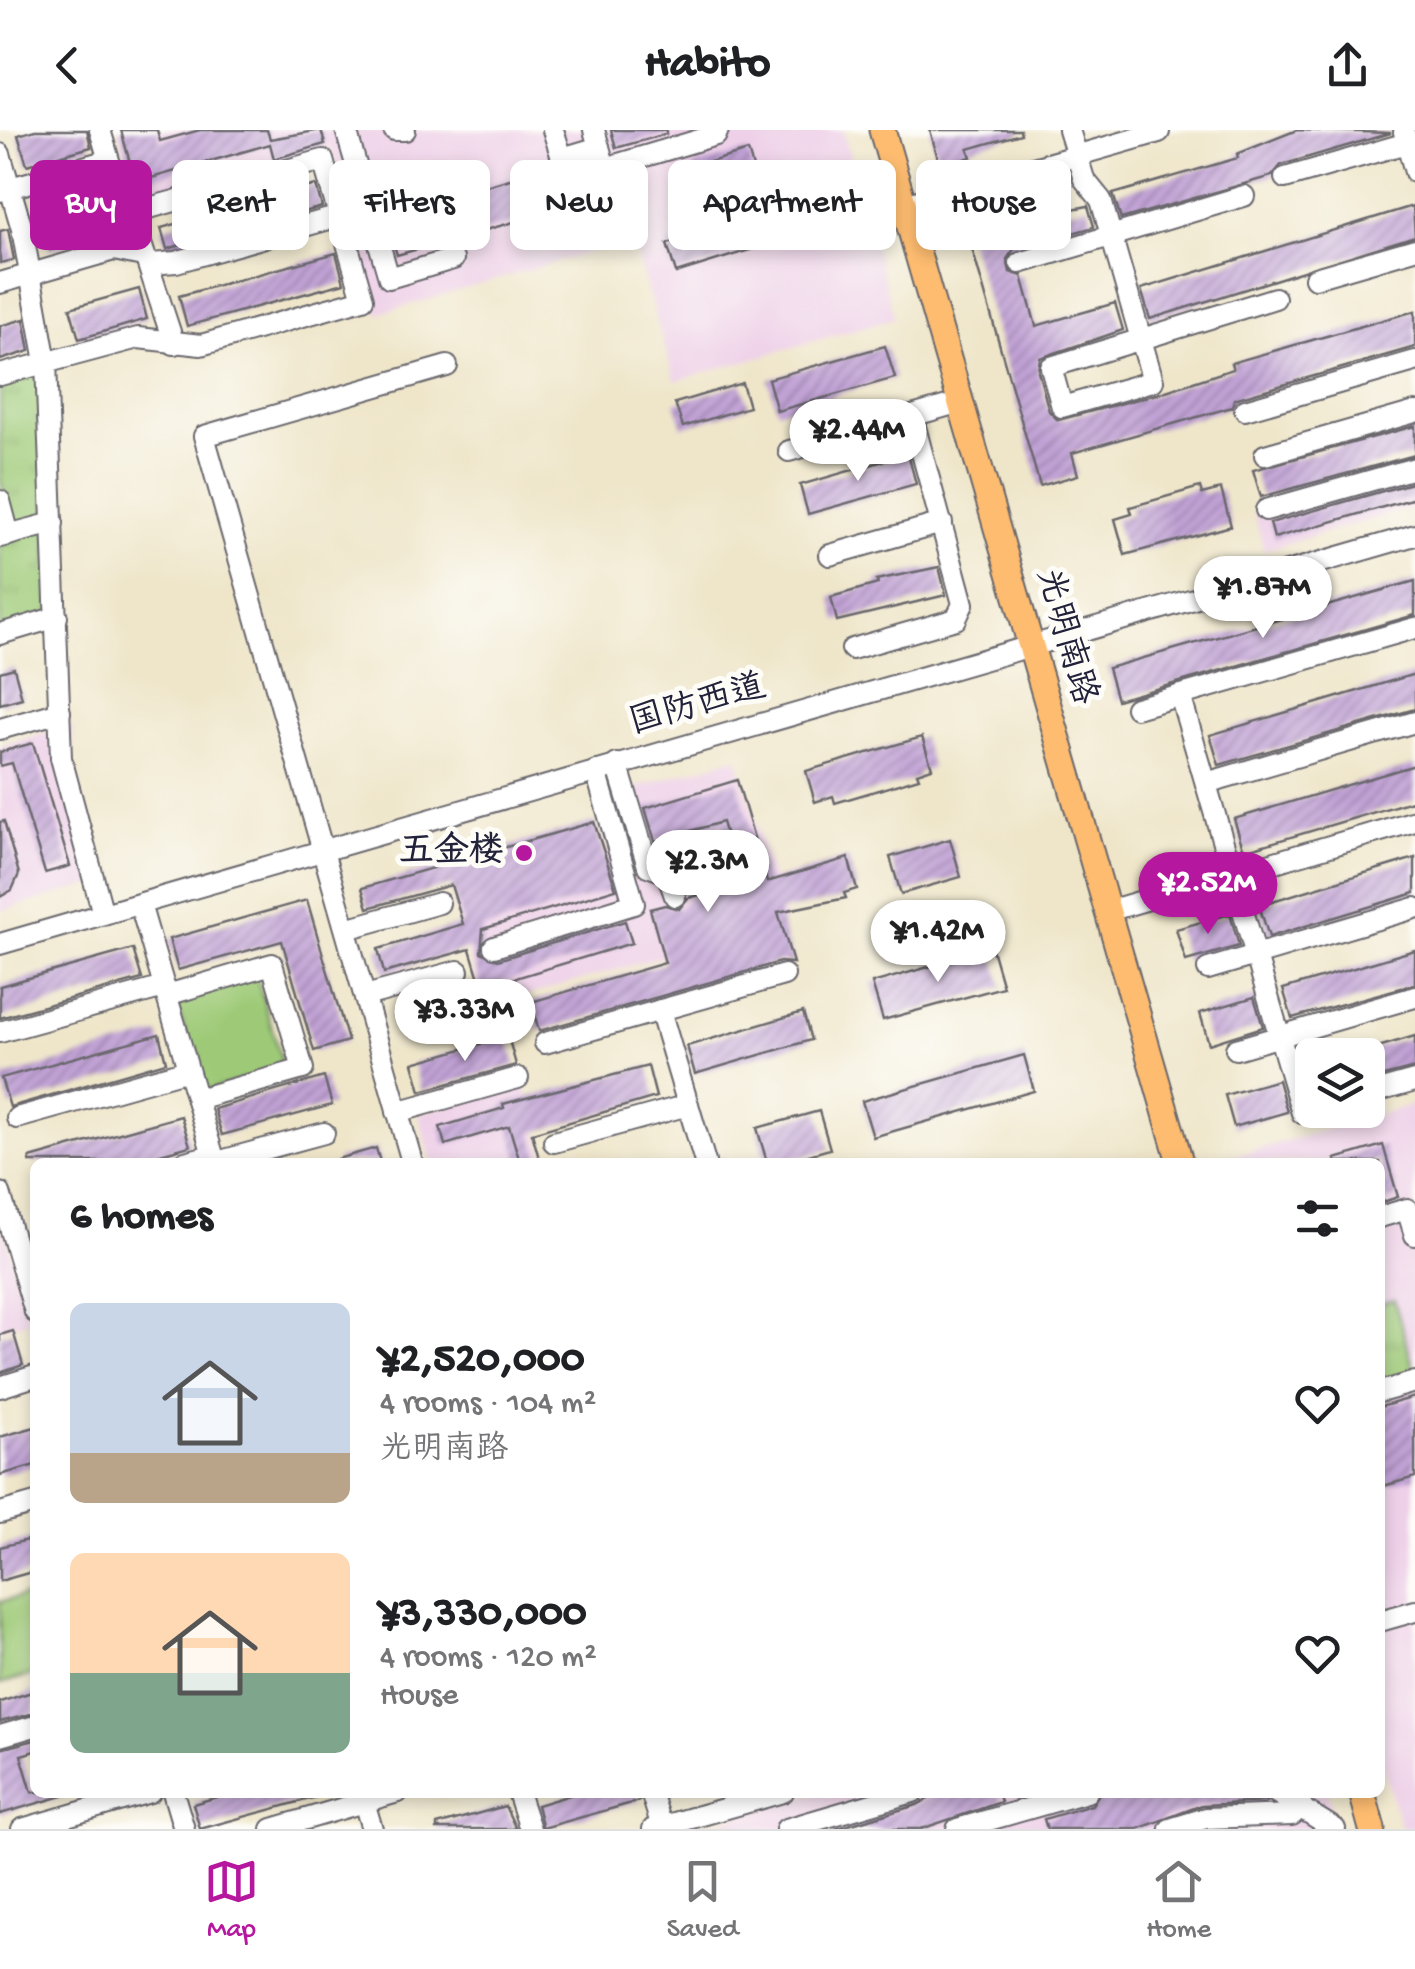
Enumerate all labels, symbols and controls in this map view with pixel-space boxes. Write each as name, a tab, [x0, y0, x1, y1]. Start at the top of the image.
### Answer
icon: back	[40, 38, 95, 93]
icon: share	[1320, 38, 1375, 93]
text: Habito	[645, 39, 770, 92]
chip: Buy	[30, 160, 152, 250]
chip: Rent	[172, 160, 309, 250]
chip: Filters	[329, 160, 490, 250]
chip: New	[510, 160, 648, 250]
chip: Apartment	[668, 160, 896, 250]
chip: House	[916, 160, 1071, 250]
pin: ¥2.44M	[777, 399, 939, 484]
text: ¥2.44M	[811, 412, 905, 450]
pin: ¥1.87M	[1182, 556, 1344, 641]
street label: 光明南路	[1025, 564, 1105, 710]
text: ¥1.87M	[1216, 569, 1310, 607]
street label: 国防西道	[625, 666, 771, 746]
place label: 五金楼	[399, 830, 504, 874]
pin: ¥2.3M	[638, 830, 778, 915]
marker: 五金楼	[513, 842, 535, 864]
text: ¥2.3M	[668, 843, 748, 881]
pin: ¥2.52M	[1127, 852, 1289, 937]
text: ¥2.52M	[1160, 865, 1256, 903]
pin: ¥1.42M	[857, 900, 1019, 985]
text: ¥1.42M	[893, 913, 983, 951]
pin: ¥3.33M	[384, 979, 546, 1064]
text: ¥3.33M	[417, 992, 513, 1030]
map controls	[1295, 1038, 1385, 1128]
button: layers	[1295, 1038, 1385, 1128]
icon: filters	[1290, 1191, 1345, 1246]
text: 6 homes	[70, 1194, 213, 1243]
text: ¥2,520,000	[380, 1337, 585, 1386]
icon: home	[150, 1343, 270, 1463]
icon: heart	[1290, 1376, 1345, 1431]
text: 4 rooms · 104 m²	[380, 1386, 596, 1424]
text: 光明南路	[380, 1432, 508, 1470]
text: ¥3,330,000	[380, 1591, 587, 1640]
icon: home	[150, 1593, 270, 1713]
icon: heart	[1290, 1626, 1345, 1681]
text: 4 rooms · 120 m²	[380, 1640, 597, 1678]
text: House	[380, 1678, 458, 1716]
tab: Map	[204, 1854, 259, 1947]
tab: Saved	[667, 1854, 738, 1947]
tab: Home	[1146, 1854, 1211, 1947]

